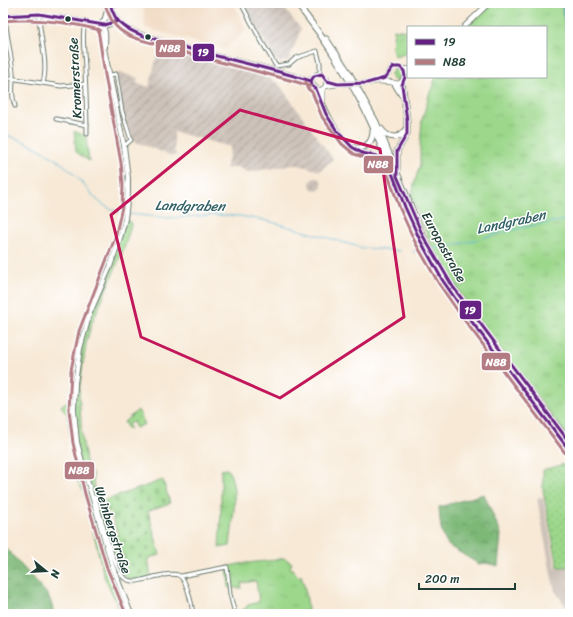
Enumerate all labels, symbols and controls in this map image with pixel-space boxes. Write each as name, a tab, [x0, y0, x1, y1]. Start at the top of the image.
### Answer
unlabelled marker	[63, 14, 73, 24]
legend	[407, 26, 547, 78]
text: 19	[443, 31, 456, 53]
unlabelled marker	[143, 32, 153, 42]
street label: Kromerstraße	[61, 37, 89, 119]
line badge: N88	[155, 39, 186, 58]
text: N88	[159, 39, 181, 58]
line badge: 19	[192, 43, 215, 62]
text: 19	[197, 43, 209, 62]
text: N88	[443, 51, 466, 73]
line badge: N88	[363, 155, 394, 174]
text: N88	[367, 155, 389, 174]
water label: Landgraben	[155, 193, 227, 219]
water label: Landgraben	[474, 202, 549, 242]
street label: Europastraße	[415, 207, 473, 287]
line badge: 19	[459, 300, 482, 320]
text: 19	[464, 301, 476, 320]
line badge: N88	[481, 352, 511, 371]
text: N88	[485, 353, 507, 372]
line badge: N88	[64, 461, 95, 480]
text: N88	[68, 461, 90, 480]
street label: Weinbergstraße	[88, 483, 138, 577]
north arrow	[26, 551, 66, 591]
scale bar	[419, 565, 515, 591]
text: N	[45, 566, 66, 581]
text: 200 m	[425, 568, 459, 590]

